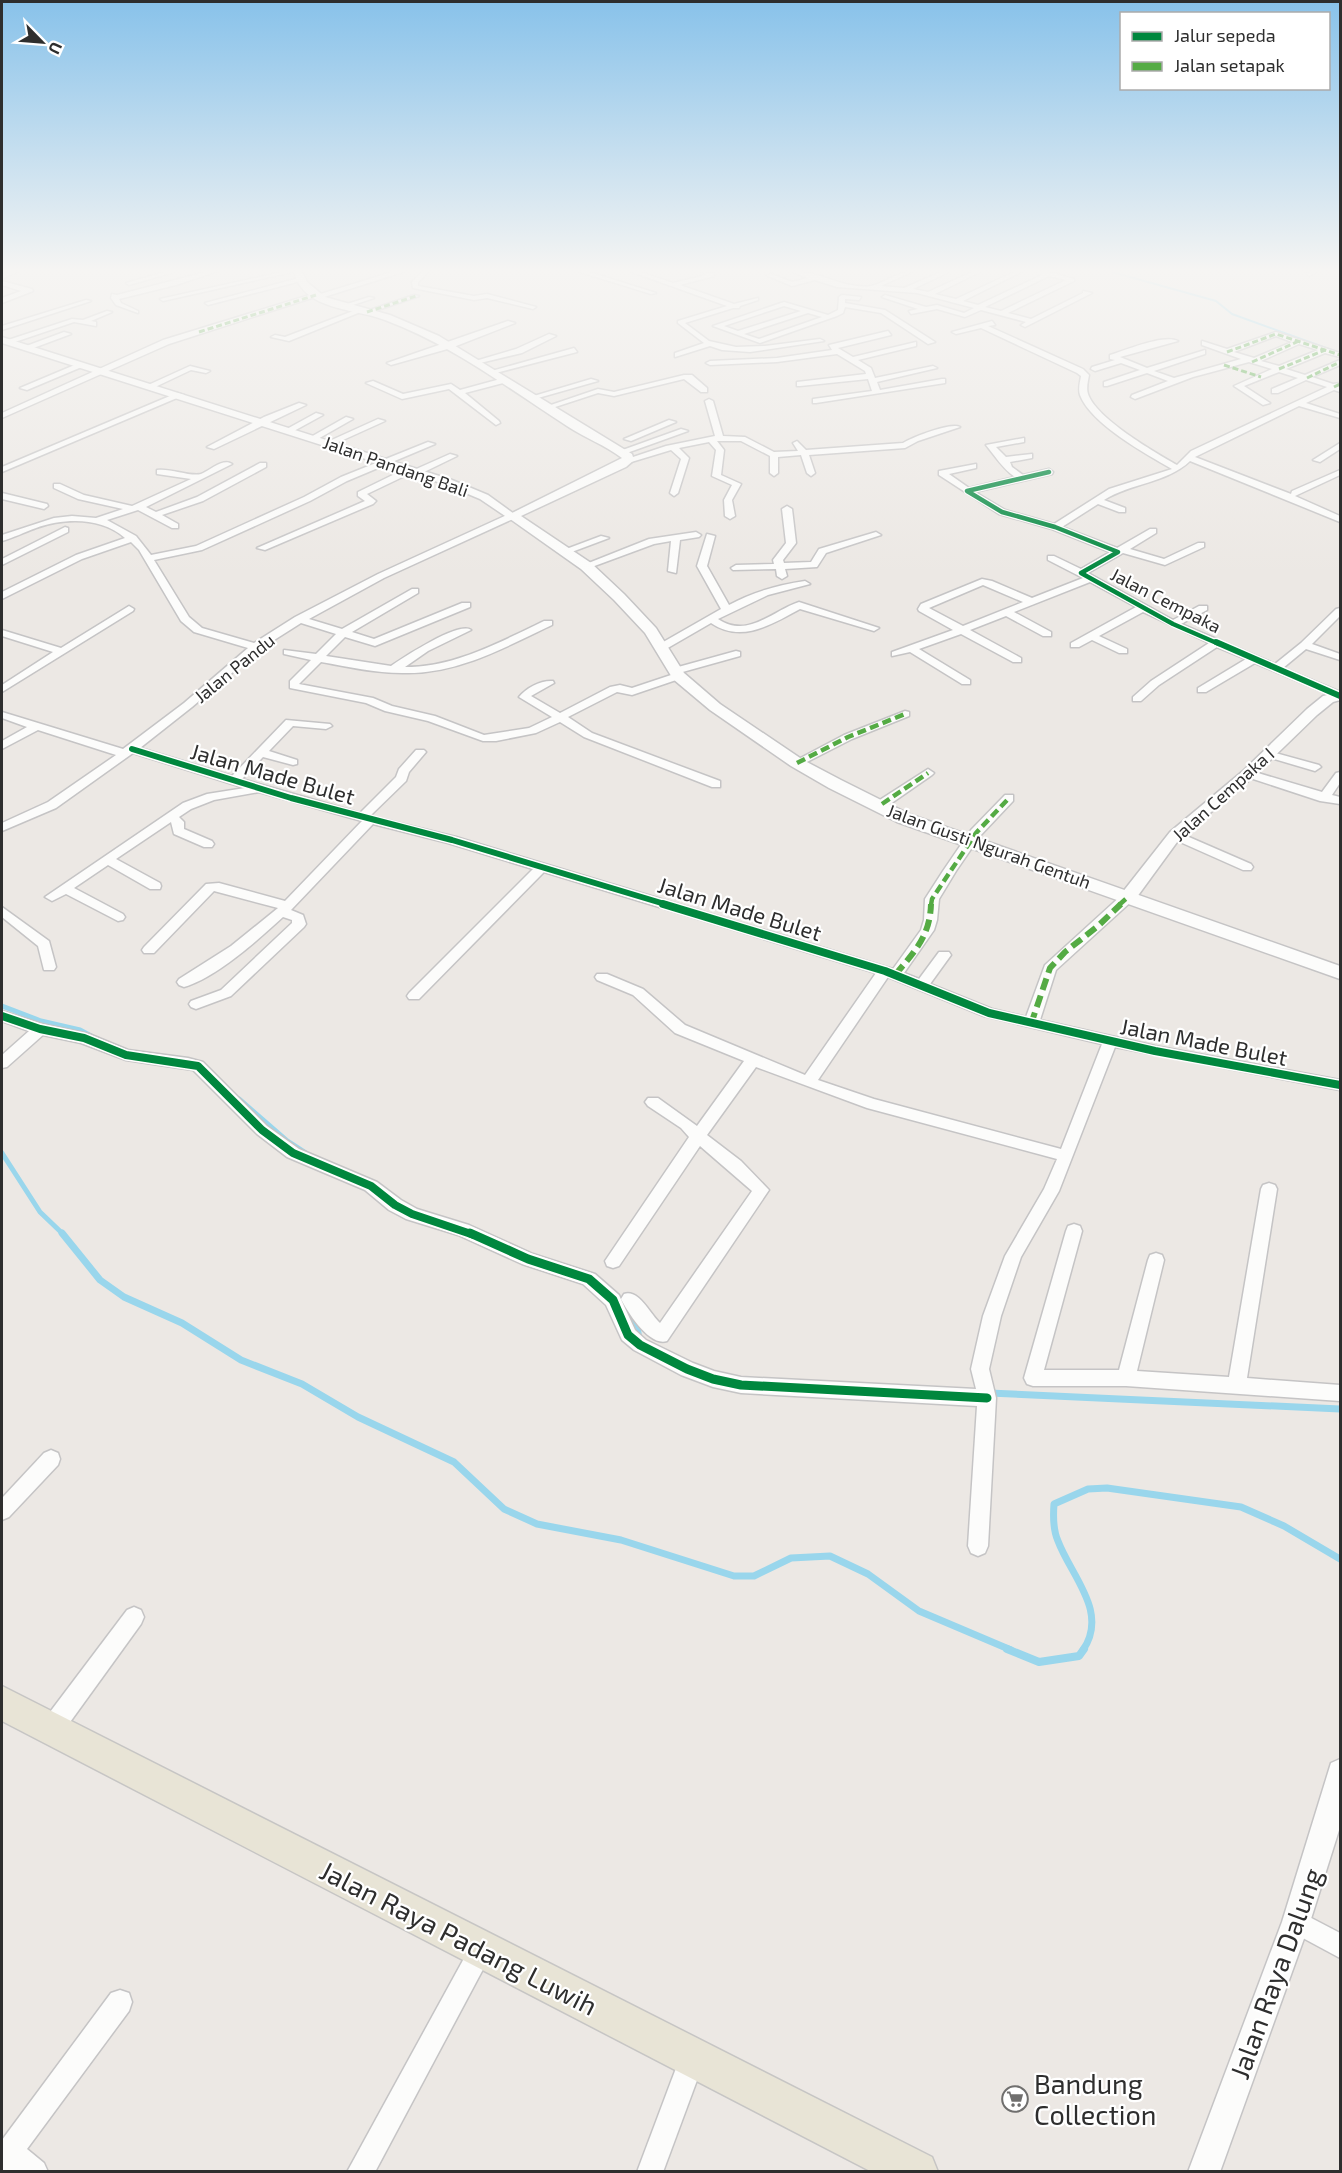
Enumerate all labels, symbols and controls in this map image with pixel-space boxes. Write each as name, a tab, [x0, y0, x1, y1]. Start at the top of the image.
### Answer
north arrow	[12, 12, 72, 72]
legend	[1120, 12, 1330, 90]
text: Jalur sepeda	[1174, 24, 1276, 46]
text: U	[45, 40, 67, 58]
text: Jalan setapak	[1174, 54, 1285, 76]
street label: Jalan Pandang Bali	[320, 431, 472, 501]
street label: Jalan Cempaka	[1107, 563, 1225, 637]
street label: Jalan Pandu	[189, 629, 279, 707]
street label: Jalan Made Bulet	[188, 737, 358, 809]
street label: Jalan Cempaka I	[1168, 742, 1278, 846]
street label: Jalan Gusti Ngurah Gentuh	[884, 799, 1094, 893]
street label: Jalan Made Bulet	[655, 871, 825, 945]
street label: Jalan Made Bulet	[1118, 1012, 1290, 1070]
street label: Jalan Raya Padang Luwih	[315, 1853, 603, 2022]
street label: Jalan Raya Dalung	[1222, 1863, 1329, 2083]
place label: Bandung Collection	[1034, 2067, 1156, 2130]
supermarket icon: Bandung Collection	[1000, 2084, 1030, 2114]

